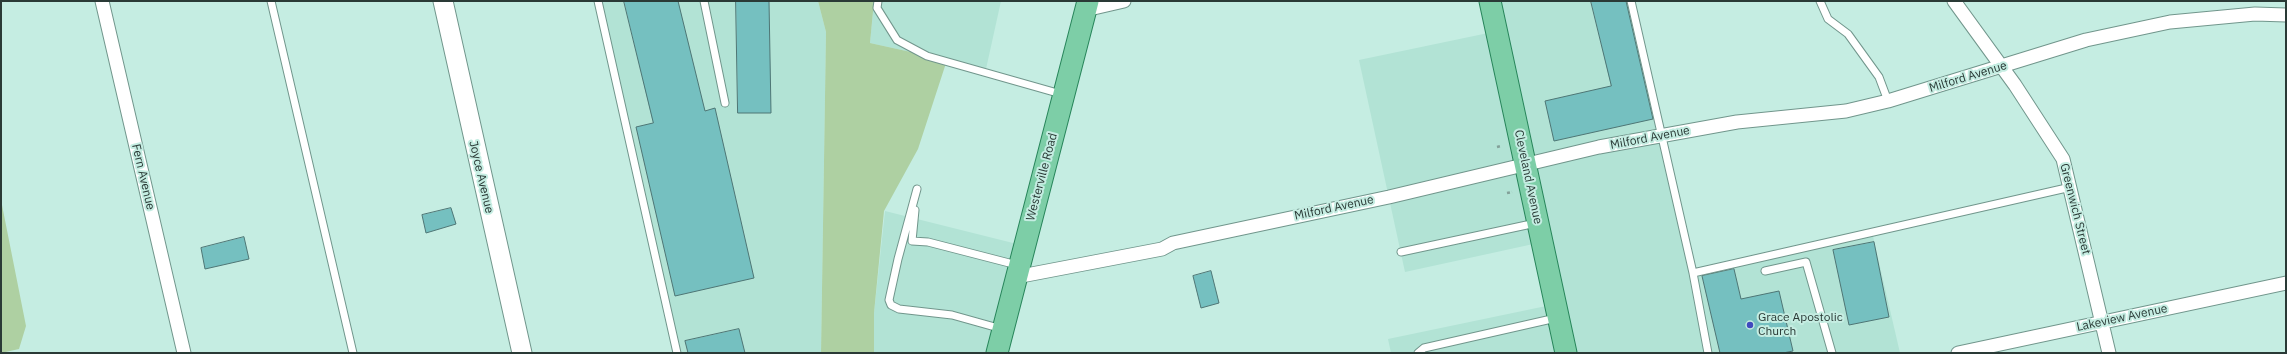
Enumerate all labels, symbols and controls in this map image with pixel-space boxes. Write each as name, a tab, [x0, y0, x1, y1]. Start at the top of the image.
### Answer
street label: Milford Avenue	[1927, 58, 2009, 96]
street label: Milford Avenue	[1609, 123, 1691, 153]
street label: Cleveland Avenue	[1511, 129, 1545, 225]
street label: Westerville Road	[1023, 131, 1061, 223]
street label: Joyce Avenue	[466, 139, 496, 215]
street label: Fern Avenue	[128, 143, 158, 211]
street label: Greenwich Street	[2057, 162, 2093, 256]
street label: Milford Avenue	[1293, 193, 1375, 223]
street label: Lakeview Avenue	[2075, 301, 2169, 335]
place label: Grace Apostolic Church	[1758, 311, 1843, 339]
marker: Grace Apostolic Church	[1745, 320, 1755, 330]

